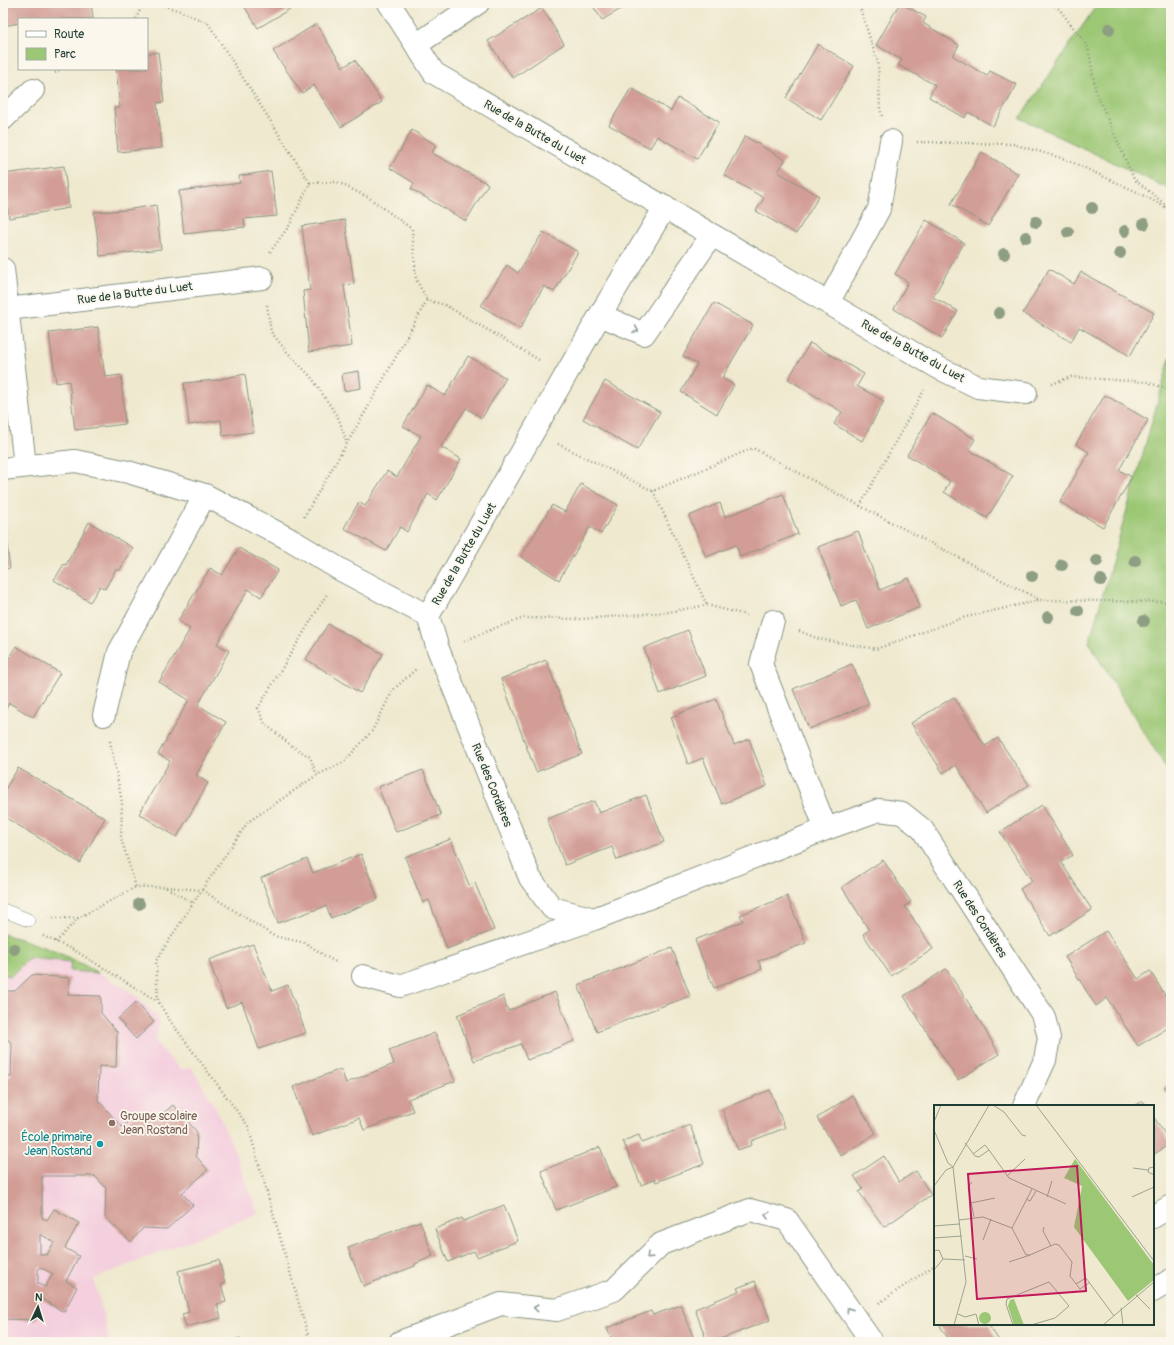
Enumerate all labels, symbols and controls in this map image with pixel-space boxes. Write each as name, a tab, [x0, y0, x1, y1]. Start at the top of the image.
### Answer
legend	[18, 18, 148, 70]
text: Route	[54, 27, 84, 42]
text: Parc	[54, 47, 76, 62]
street label: Rue de la Butte du Luet	[481, 97, 589, 168]
street label: Rue de la Butte du Luet	[76, 279, 194, 308]
street label: Rue de la Butte du Luet	[858, 317, 967, 386]
one-way arrow	[631, 325, 639, 333]
street label: Rue de la Butte du Luet	[429, 500, 500, 608]
street label: Rue des Cordières	[468, 741, 515, 830]
street label: Rue des Cordières	[949, 878, 1010, 961]
inset map	[934, 1105, 1154, 1325]
place label: Groupe scolaire Jean Rostand	[120, 1109, 197, 1138]
marker: Groupe scolaire Jean Rostand	[107, 1118, 117, 1128]
place label: École primaire Jean Rostand	[21, 1129, 92, 1159]
marker: École primaire Jean Rostand	[95, 1139, 105, 1149]
one-way arrow	[764, 1211, 771, 1220]
one-way arrow	[646, 1251, 654, 1259]
north arrow	[18, 1287, 58, 1327]
text: N	[34, 1291, 43, 1304]
one-way arrow	[533, 1304, 539, 1313]
one-way arrow	[846, 1307, 854, 1314]

